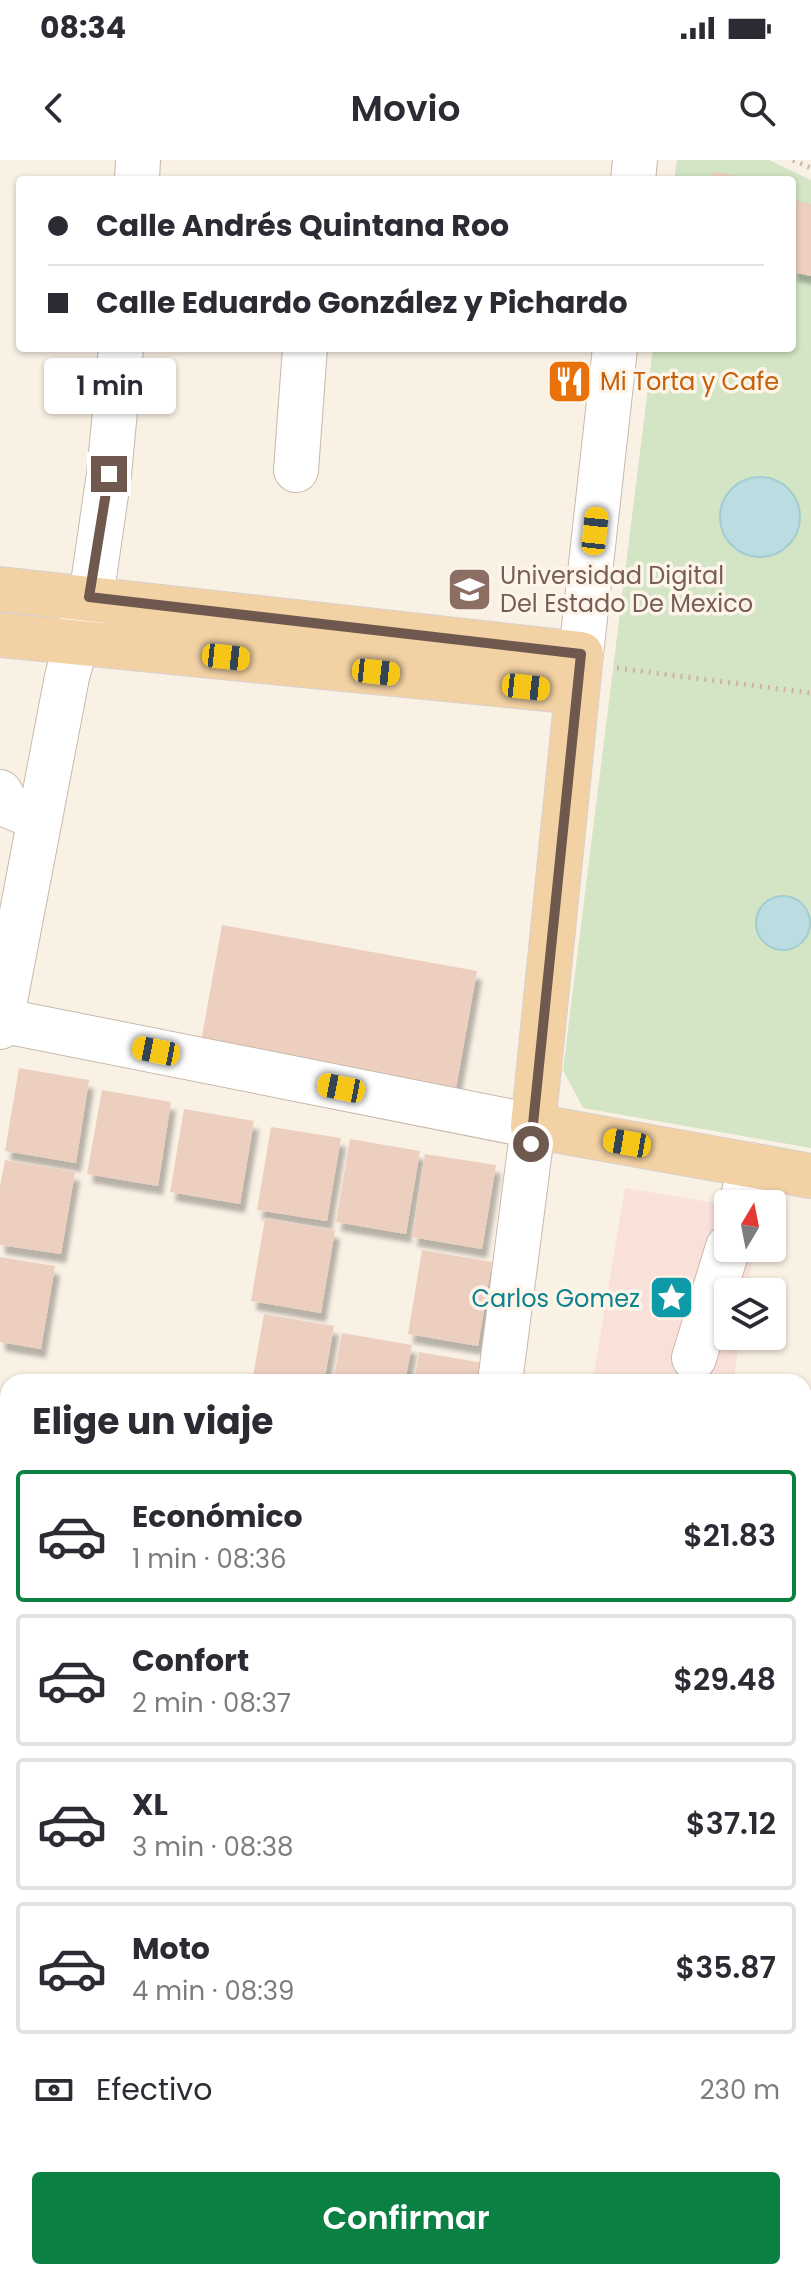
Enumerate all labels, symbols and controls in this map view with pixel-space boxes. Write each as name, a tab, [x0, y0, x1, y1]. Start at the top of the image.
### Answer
text: 08:34	[40, 6, 126, 49]
text: Movio	[351, 83, 460, 134]
icon: back	[32, 86, 76, 130]
icon: search	[735, 86, 779, 130]
text: Calle Andrés Quintana Roo	[96, 204, 509, 247]
text: Calle Eduardo González y Pichardo	[96, 281, 628, 324]
restaurant icon: Mi Torta y Cafe	[545, 357, 593, 405]
callout: 1 min	[43, 358, 175, 414]
place label: Mi Torta y Cafe	[600, 365, 779, 398]
text: 1 min	[76, 368, 144, 404]
route end	[91, 456, 127, 492]
car	[581, 506, 609, 556]
place label: Universidad Digital Del Estado De Mexico	[500, 559, 753, 620]
school or university icon: Universidad Digital Del Estado De Mexico	[445, 565, 493, 613]
car	[201, 643, 251, 671]
car	[351, 658, 401, 686]
car	[501, 673, 551, 701]
car	[130, 1035, 182, 1067]
car	[315, 1072, 367, 1104]
route start	[513, 1126, 549, 1162]
car	[601, 1127, 653, 1159]
north arrow	[714, 1190, 786, 1262]
map controls	[714, 1190, 786, 1350]
place icon: Carlos Gomez	[647, 1274, 695, 1322]
button: layers	[714, 1278, 786, 1350]
place label: Carlos Gomez	[472, 1282, 640, 1315]
text: Elige un viaje	[32, 1396, 274, 1447]
text: Económico	[132, 1495, 303, 1538]
icon: car	[36, 1500, 108, 1572]
text: $21.83	[683, 1514, 776, 1557]
text: 1 min · 08:36	[132, 1541, 287, 1577]
text: Confort	[132, 1639, 249, 1682]
icon: car	[36, 1644, 108, 1716]
text: $29.48	[673, 1658, 776, 1701]
text: 2 min · 08:37	[132, 1685, 291, 1721]
text: XL	[132, 1783, 168, 1826]
icon: car	[36, 1788, 108, 1860]
text: $37.12	[686, 1802, 776, 1845]
text: 3 min · 08:38	[132, 1829, 293, 1865]
text: Moto	[132, 1927, 210, 1970]
icon: car	[36, 1932, 108, 2004]
text: $35.87	[676, 1946, 776, 1989]
text: 4 min · 08:39	[132, 1973, 294, 2009]
icon: cash	[32, 2068, 76, 2112]
text: Efectivo	[96, 2068, 212, 2111]
text: 230 m	[700, 2072, 780, 2108]
button: Confirmar	[32, 2172, 780, 2264]

